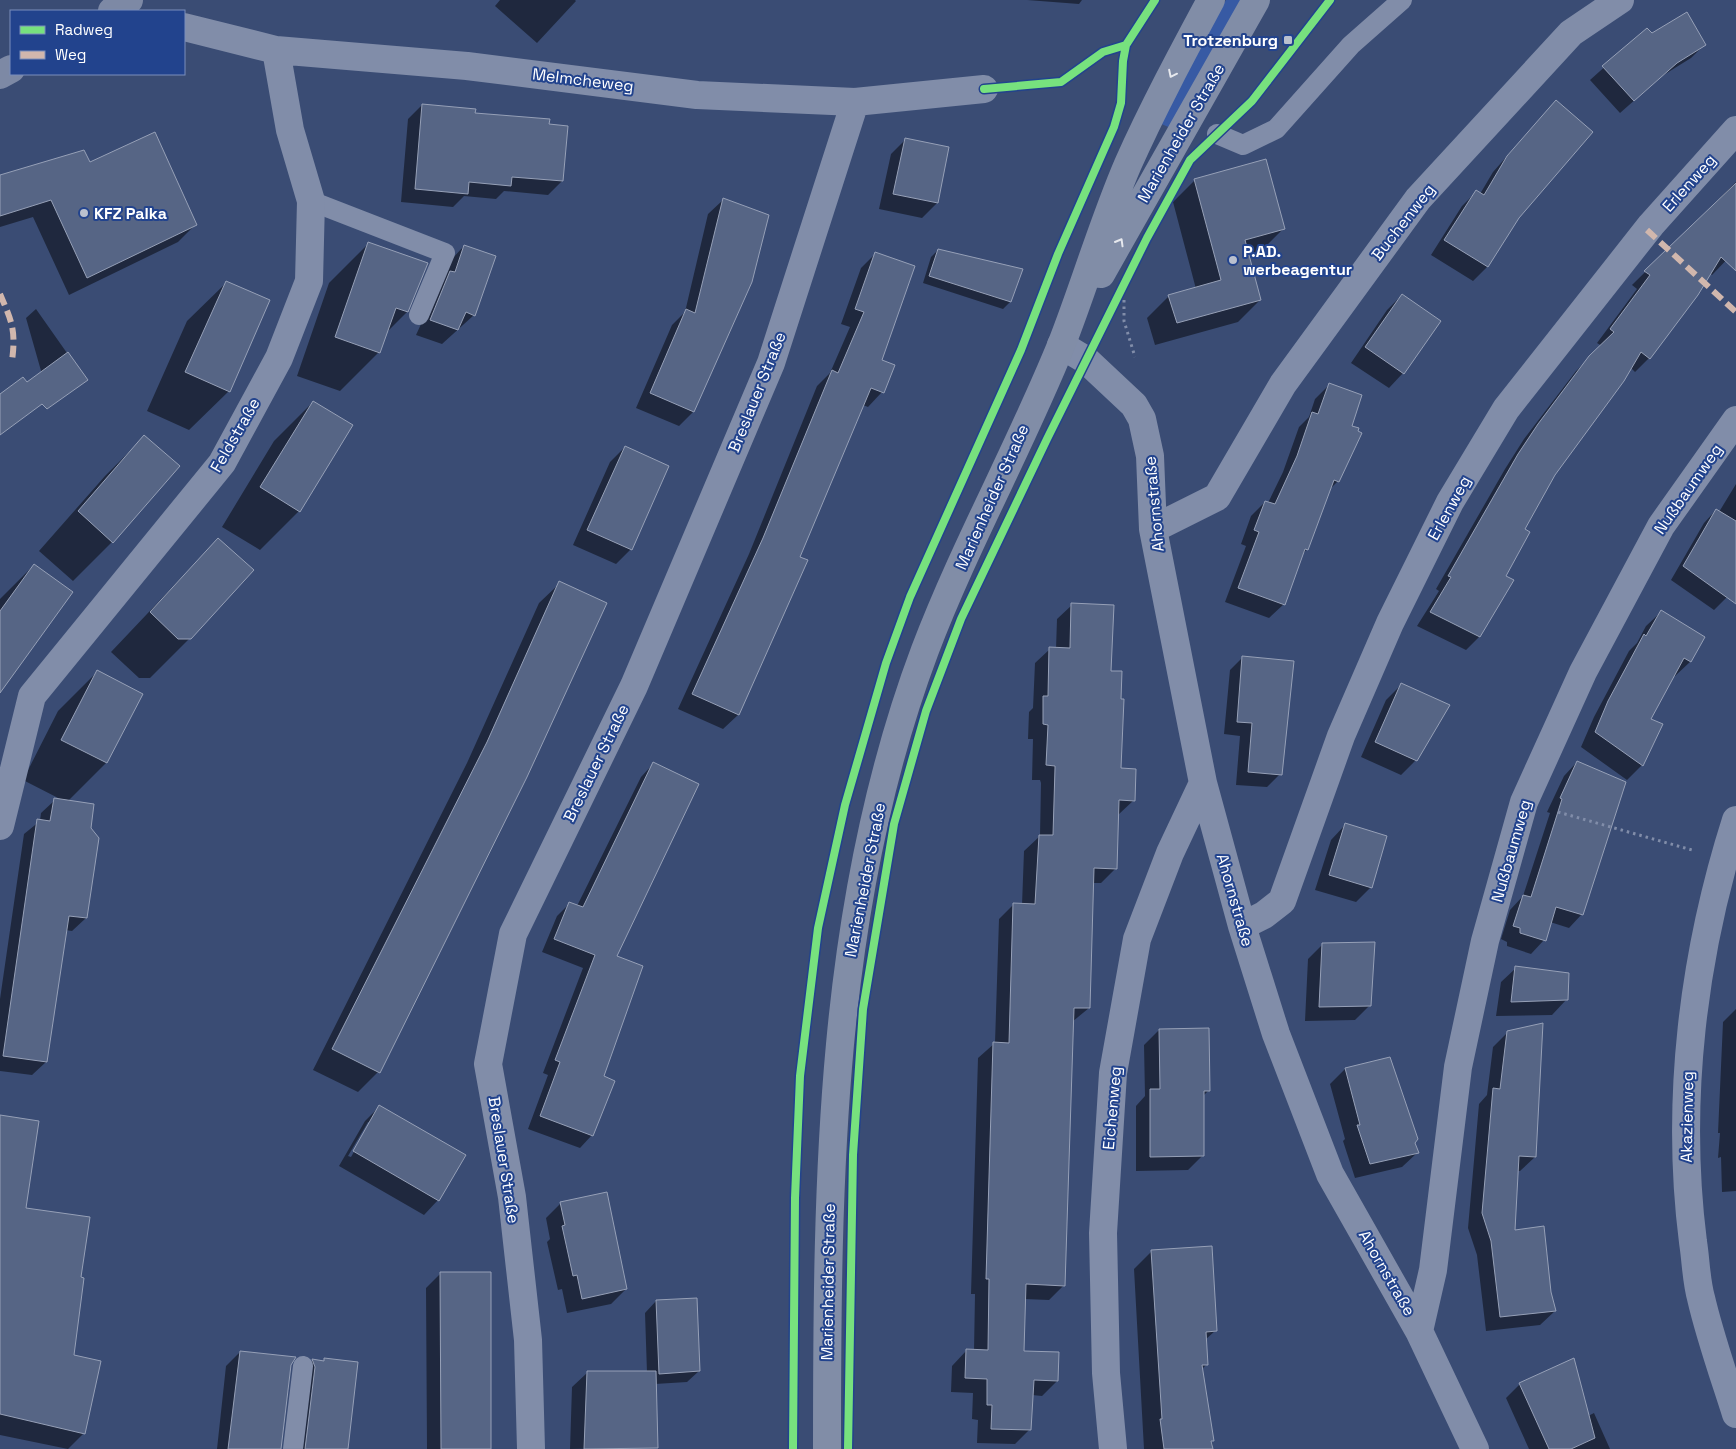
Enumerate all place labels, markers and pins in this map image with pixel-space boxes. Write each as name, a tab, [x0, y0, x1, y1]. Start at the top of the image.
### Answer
place label: Trotzenburg	[1183, 30, 1278, 51]
marker: Trotzenburg	[1282, 34, 1294, 46]
place label: KFZ Palka	[94, 203, 167, 224]
marker: KFZ Palka	[78, 207, 90, 219]
place label: P.AD. werbeagentur	[1243, 241, 1352, 280]
marker: P.AD. werbeagentur	[1227, 254, 1239, 266]

